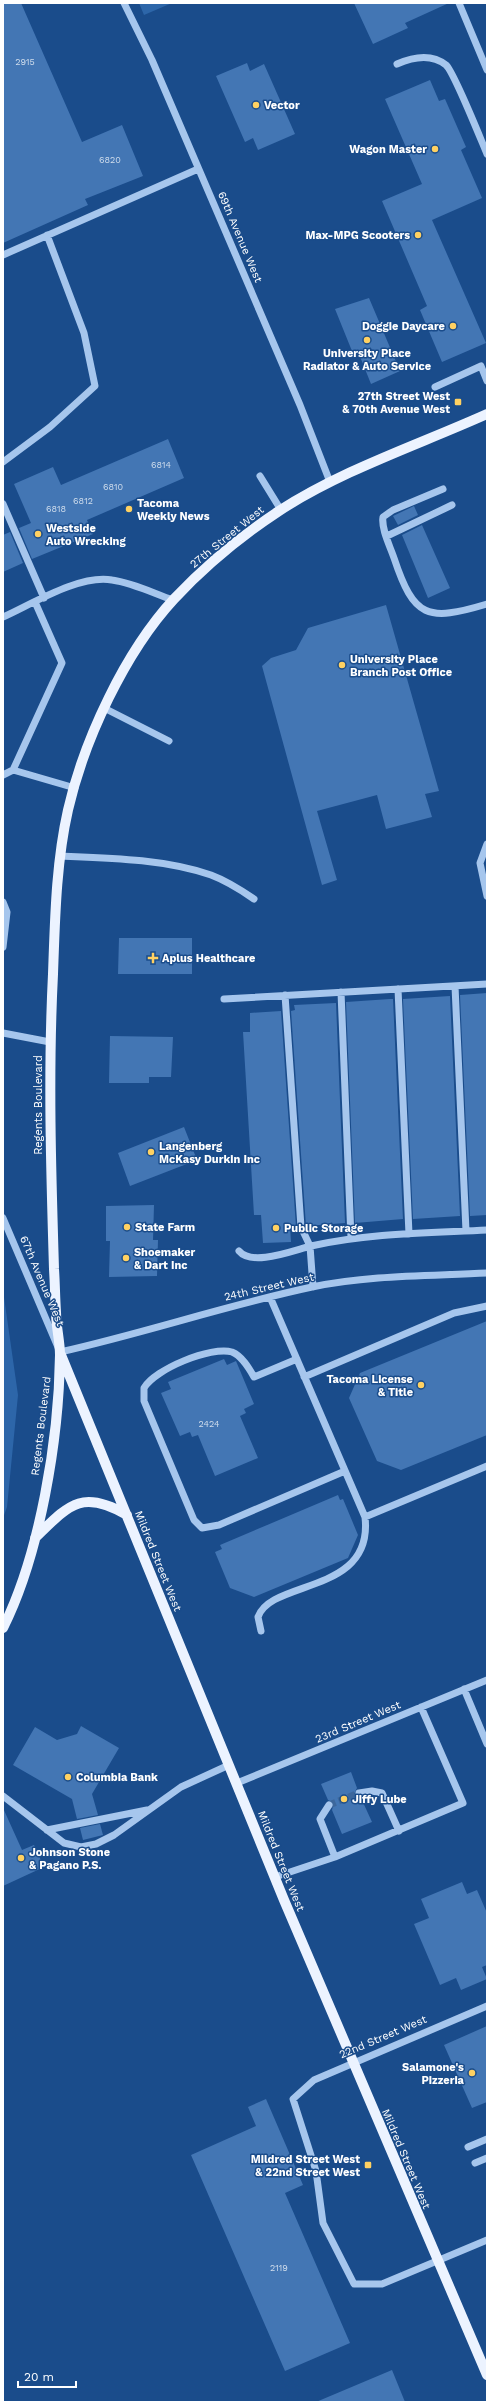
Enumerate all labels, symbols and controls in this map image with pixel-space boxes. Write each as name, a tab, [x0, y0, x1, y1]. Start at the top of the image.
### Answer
house number: 2915	[15, 57, 35, 67]
place label: Vector	[264, 99, 300, 112]
marker: Vector	[251, 100, 261, 110]
place label: Wagon Master	[349, 143, 427, 156]
marker: Wagon Master	[430, 144, 440, 154]
house number: 6820	[99, 155, 121, 165]
street label: 69th Avenue West	[215, 190, 265, 285]
place label: Max-MPG Scooters	[305, 229, 410, 242]
marker: Max-MPG Scooters	[413, 230, 423, 240]
place label: Doggie Daycare	[362, 320, 445, 333]
marker: Doggie Daycare	[448, 321, 458, 331]
marker: University Place Radiator & Auto Service	[362, 335, 372, 345]
place label: University Place Radiator & Auto Service	[303, 347, 431, 373]
place label: 27th Street West & 70th Avenue West	[342, 390, 450, 416]
marker: 27th Street West & 70th Avenue West	[453, 397, 463, 407]
house number: 6814	[151, 460, 172, 470]
house number: 6810	[103, 482, 123, 492]
house number: 6812	[73, 496, 93, 506]
place label: Tacoma Weekly News	[137, 497, 210, 523]
street label: 27th Street West	[188, 503, 267, 571]
house number: 6818	[46, 504, 66, 514]
marker: Tacoma Weekly News	[124, 504, 134, 514]
place label: Westside Auto Wrecking	[46, 522, 126, 548]
marker: Westside Auto Wrecking	[33, 529, 43, 539]
place label: University Place Branch Post Office	[350, 653, 452, 679]
marker: University Place Branch Post Office	[337, 660, 347, 670]
marker: Aplus Healthcare	[147, 952, 159, 964]
place label: Aplus Healthcare	[162, 952, 255, 965]
street label: Regents Boulevard	[32, 1055, 45, 1155]
place label: Langenberg McKasy Durkin Inc	[159, 1140, 260, 1166]
marker: Langenberg McKasy Durkin Inc	[146, 1147, 156, 1157]
place label: State Farm	[135, 1221, 195, 1234]
marker: State Farm	[122, 1222, 132, 1232]
place label: Public Storage	[284, 1222, 363, 1235]
marker: Public Storage	[271, 1223, 281, 1233]
street label: 67th Avenue West	[17, 1234, 67, 1328]
place label: Shoemaker & Dart Inc	[134, 1246, 196, 1272]
marker: Shoemaker & Dart Inc	[121, 1253, 131, 1263]
street label: 24th Street West	[223, 1270, 315, 1304]
place label: Tacoma License & Title	[326, 1373, 413, 1399]
street label: Regents Boulevard	[28, 1376, 54, 1476]
marker: Tacoma License & Title	[416, 1380, 426, 1390]
house number: 2424	[199, 1419, 220, 1429]
street label: Mildred Street West	[132, 1509, 184, 1614]
street label: 23rd Street West	[313, 1698, 403, 1746]
place label: Columbia Bank	[76, 1771, 158, 1784]
marker: Columbia Bank	[63, 1772, 73, 1782]
place label: Jiffy Lube	[352, 1793, 407, 1806]
marker: Jiffy Lube	[339, 1794, 349, 1804]
street label: Mildred Street West	[255, 1809, 307, 1914]
place label: Johnson Stone & Pagano P.S.	[29, 1846, 110, 1872]
marker: Johnson Stone & Pagano P.S.	[16, 1853, 26, 1863]
street label: 22nd Street West	[337, 2013, 429, 2061]
place label: Salamone's Pizzeria	[402, 2061, 465, 2087]
marker: Salamone's Pizzeria	[467, 2068, 477, 2078]
street label: Mildred Street West	[379, 2107, 433, 2211]
place label: Mildred Street West & 22nd Street West	[251, 2153, 360, 2179]
marker: Mildred Street West & 22nd Street West	[363, 2160, 373, 2170]
house number: 2119	[270, 2263, 288, 2273]
scale bar	[18, 2363, 76, 2389]
text: 20 m	[24, 2370, 54, 2384]

